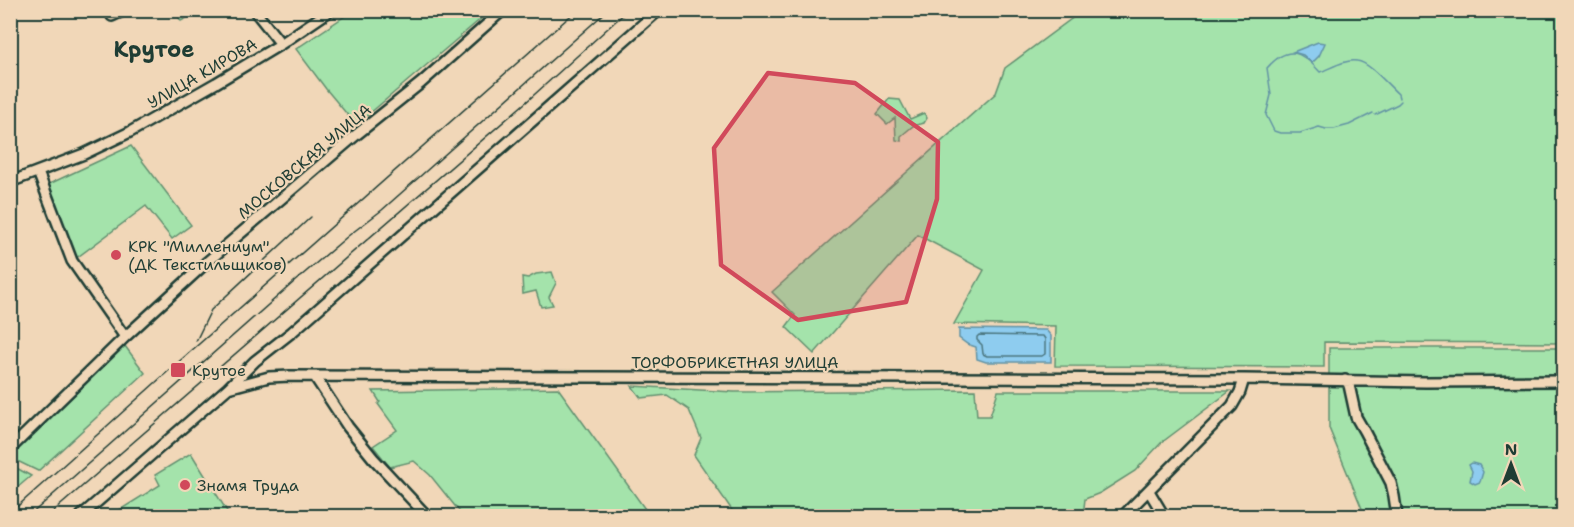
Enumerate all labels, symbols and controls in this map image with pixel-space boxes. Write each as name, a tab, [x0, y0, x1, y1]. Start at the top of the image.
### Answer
street label: УЛИЦА КИРОВА	[144, 34, 261, 113]
district label: Крутое	[113, 35, 195, 64]
street label: МОСКОВСКАЯ УЛИЦА	[233, 99, 376, 224]
place label: КРК "Миллениум" (ДК Текстильщиков)	[128, 236, 287, 275]
marker: КРК "Миллениум" (ДК Текстильщиков)	[109, 248, 123, 262]
street label: ТОРФОБРИКЕТНАЯ УЛИЦА	[631, 352, 839, 373]
place label: Крутое	[192, 360, 246, 381]
marker: Крутое	[169, 361, 187, 379]
north arrow	[1481, 434, 1541, 494]
text: N	[1505, 439, 1517, 460]
place label: Знамя Труда	[197, 475, 299, 496]
marker: Знамя Труда	[178, 478, 192, 492]

